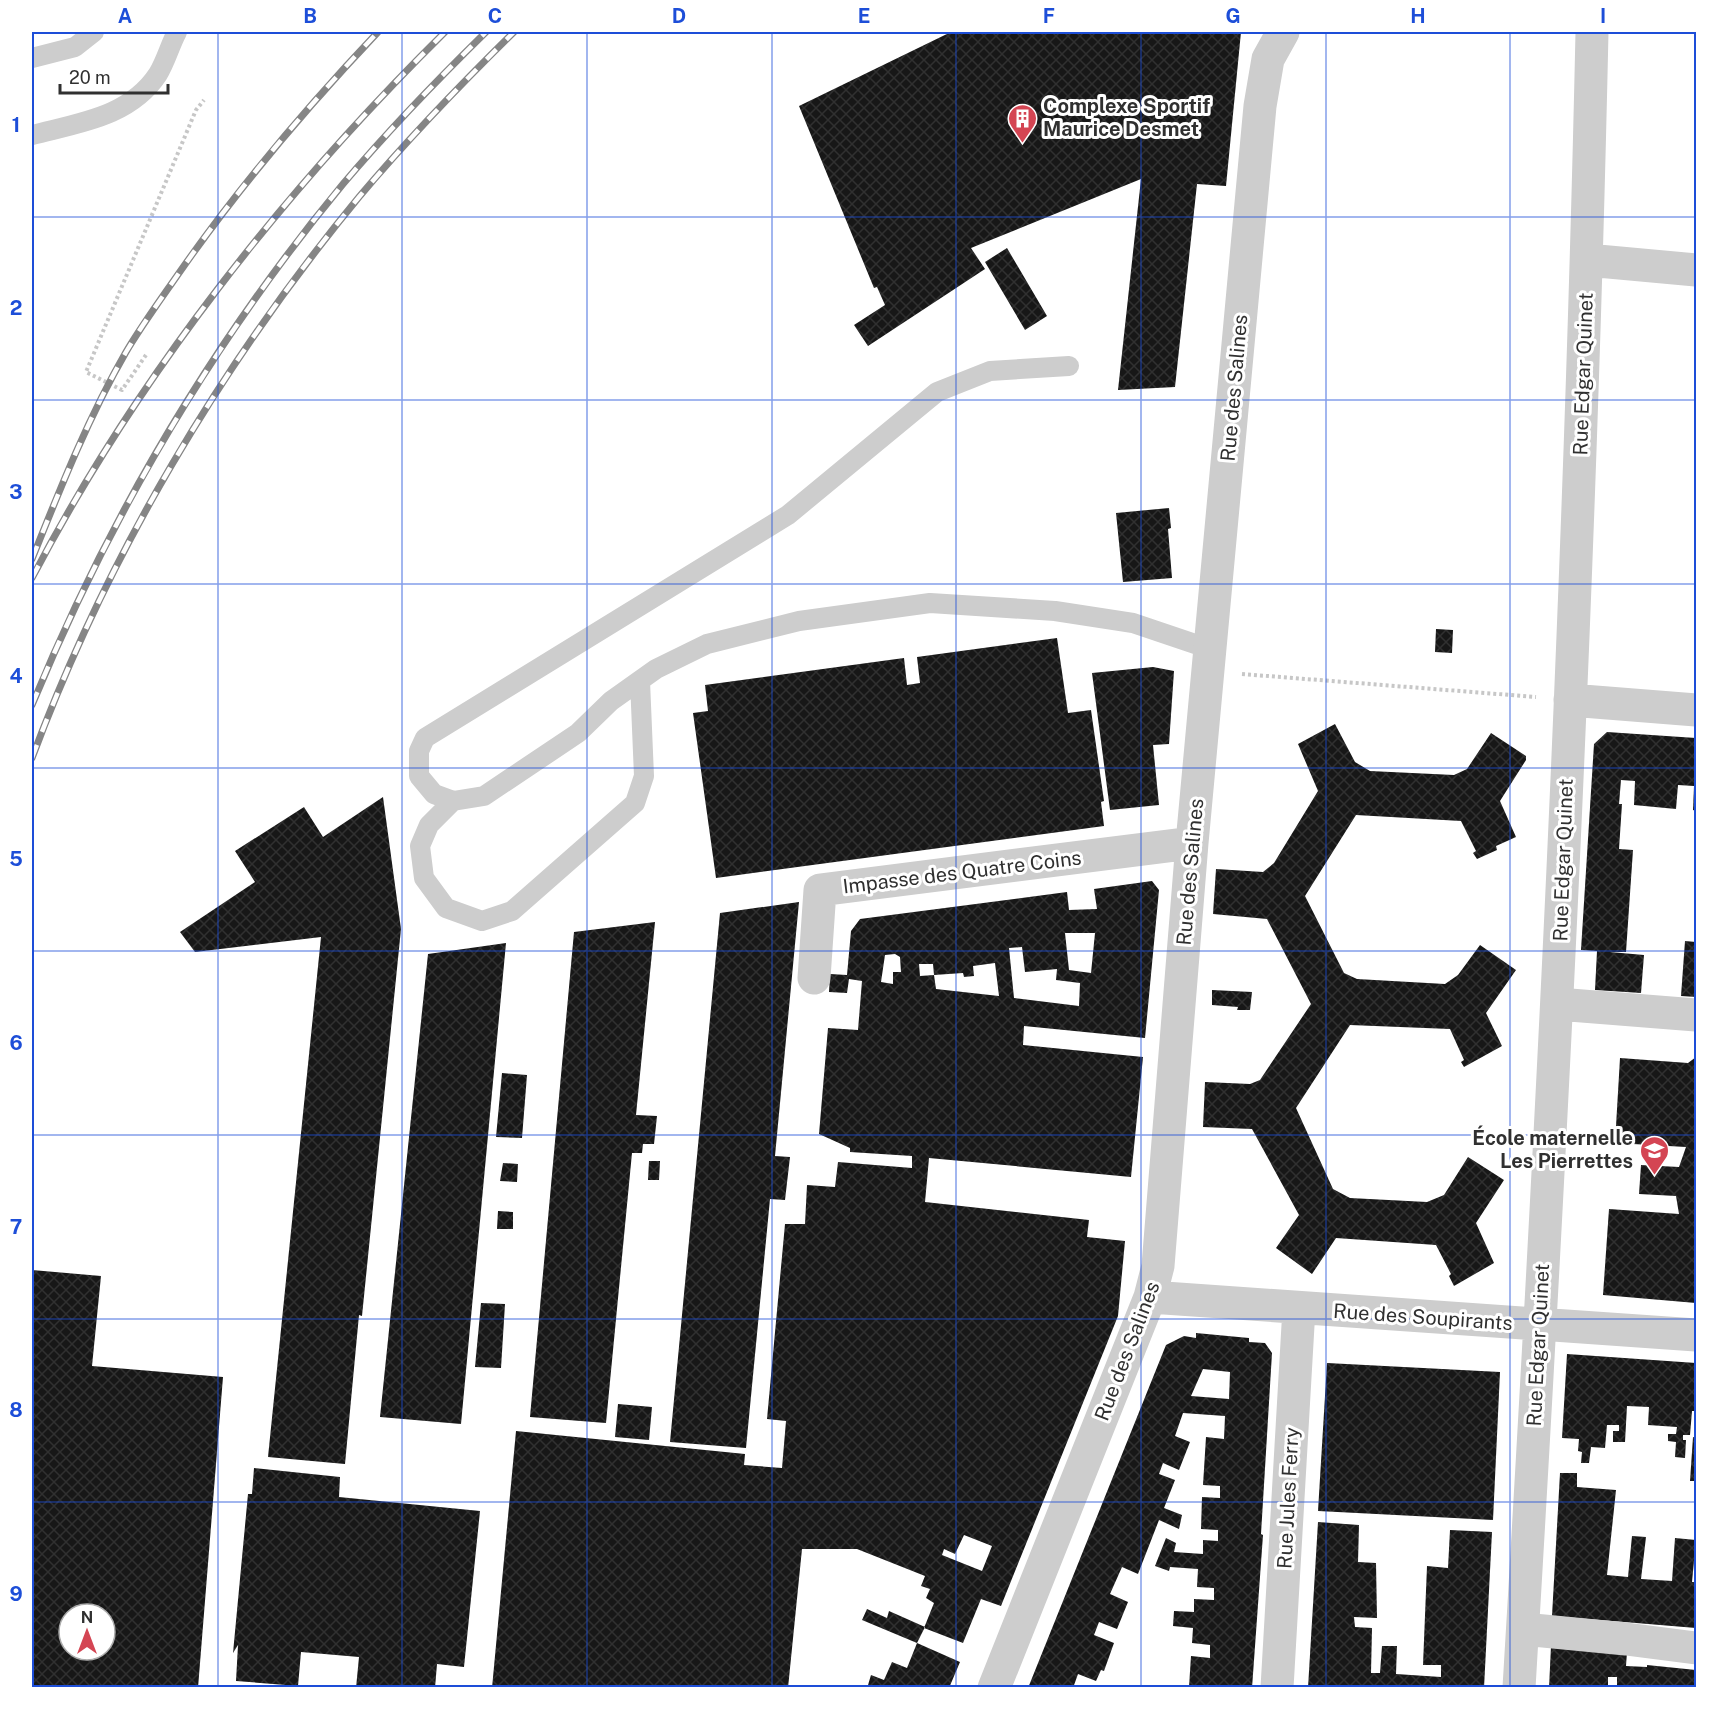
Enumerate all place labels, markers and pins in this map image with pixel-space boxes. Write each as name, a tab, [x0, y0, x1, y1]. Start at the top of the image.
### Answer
place label: Complexe Sportif Maurice Desmet	[1043, 94, 1210, 141]
building icon: Complexe Sportif Maurice Desmet	[1006, 102, 1038, 144]
place label: École maternelle Les Pierrettes	[1472, 1125, 1633, 1173]
school or university icon: École maternelle Les Pierrettes	[1638, 1134, 1670, 1176]

